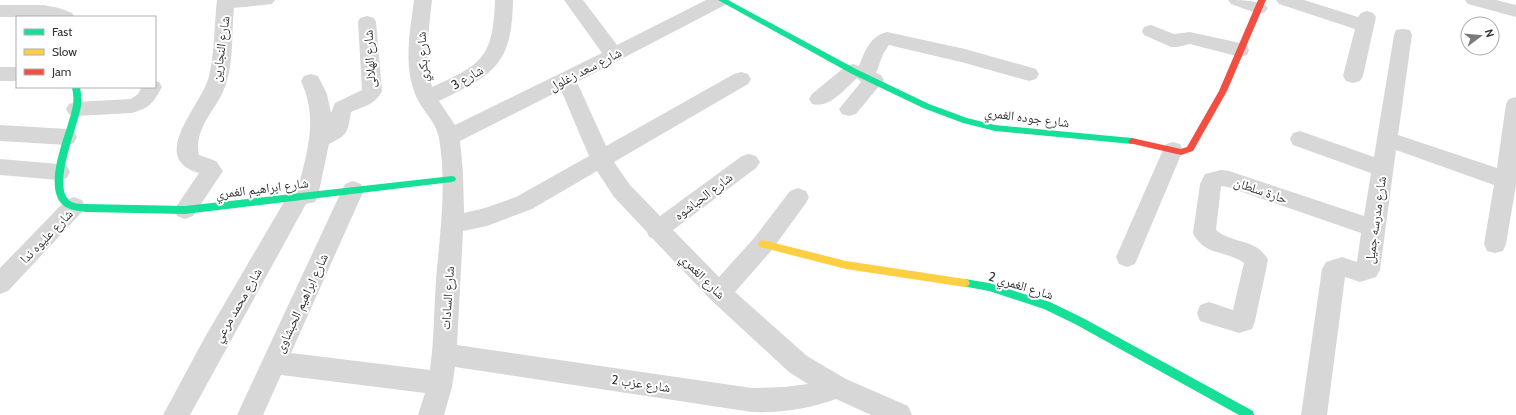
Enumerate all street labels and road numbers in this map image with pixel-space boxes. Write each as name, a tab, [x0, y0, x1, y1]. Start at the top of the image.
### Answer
street label: شارع النجارين	[207, 15, 235, 83]
street label: شارع الهلالى	[359, 29, 381, 88]
street label: شارع بكري	[413, 31, 435, 83]
street label: شارع سعد زغلول	[546, 44, 625, 96]
street label: شارع 3	[448, 61, 487, 94]
street label: شارع جوده الغمري	[983, 104, 1070, 133]
street label: شارع الحباشوه	[671, 169, 737, 225]
street label: حارة سلطان	[1232, 173, 1290, 208]
street label: شارع ابراهيم الغمري	[215, 174, 310, 205]
street label: شارع مدرسه جميل	[1361, 175, 1391, 265]
street label: شارع عليوه ندا	[16, 206, 77, 268]
street label: شارع الغمري	[675, 250, 729, 304]
street label: شارع ابراهيم الحبشاوى	[271, 251, 333, 356]
street label: شارع محمد مرعي	[209, 265, 268, 347]
street label: شارع السادات	[437, 266, 459, 331]
street label: شارع الغمري 2	[986, 268, 1056, 306]
street label: شارع عزب 2	[610, 371, 671, 397]

